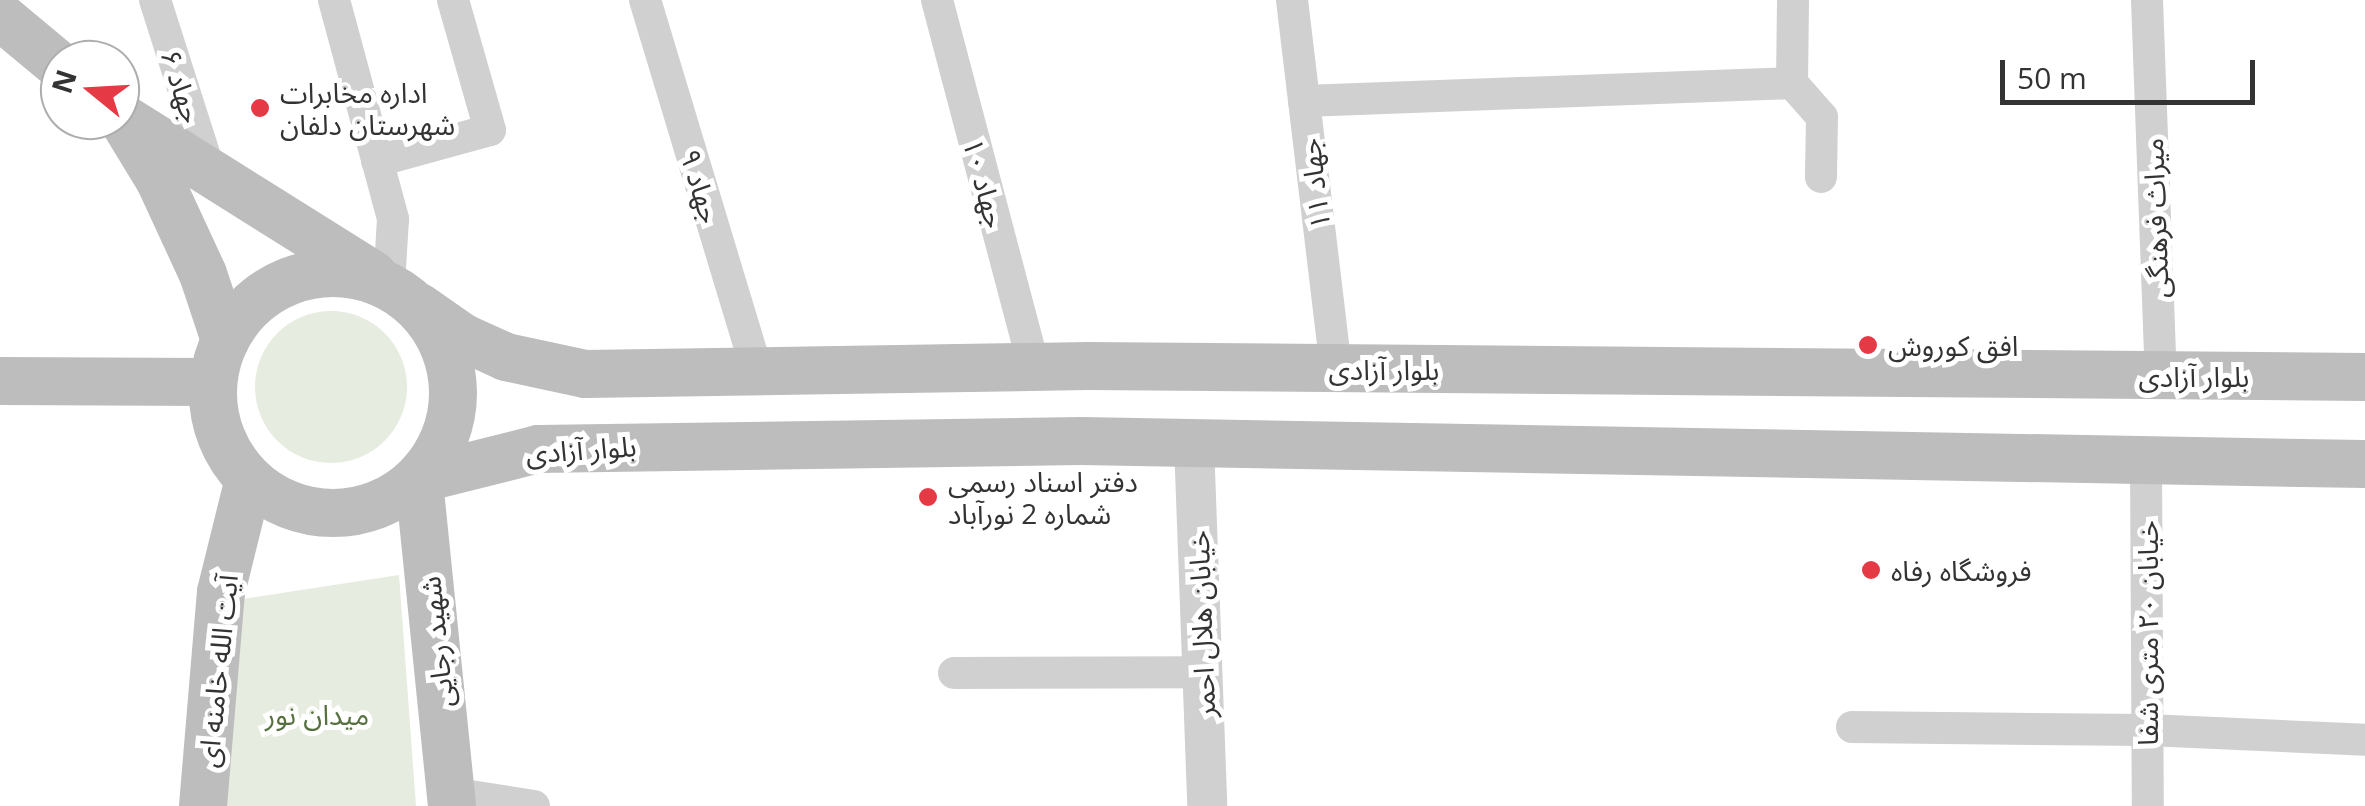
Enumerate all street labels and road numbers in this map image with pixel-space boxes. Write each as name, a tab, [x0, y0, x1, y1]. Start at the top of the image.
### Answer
street label: جهاد ۶	[154, 45, 210, 127]
street label: جهاد ۱۰	[957, 134, 1013, 232]
street label: جهاد ۱۱	[1292, 137, 1336, 231]
street label: میراث فرهنگی	[2135, 137, 2175, 299]
street label: جهاد ۹	[674, 145, 728, 227]
street label: بلوار آزادی	[1329, 352, 1439, 386]
street label: بلوار آزادی	[2139, 359, 2249, 393]
street label: بلوار آزادی	[525, 428, 637, 470]
street label: خیابان ۲۰ متری شفا	[2130, 520, 2164, 746]
street label: خیابان هلال احمر	[1181, 530, 1221, 718]
street label: آیت الله خامنه ای	[190, 573, 244, 769]
street label: شهید رجایی	[412, 575, 460, 709]

